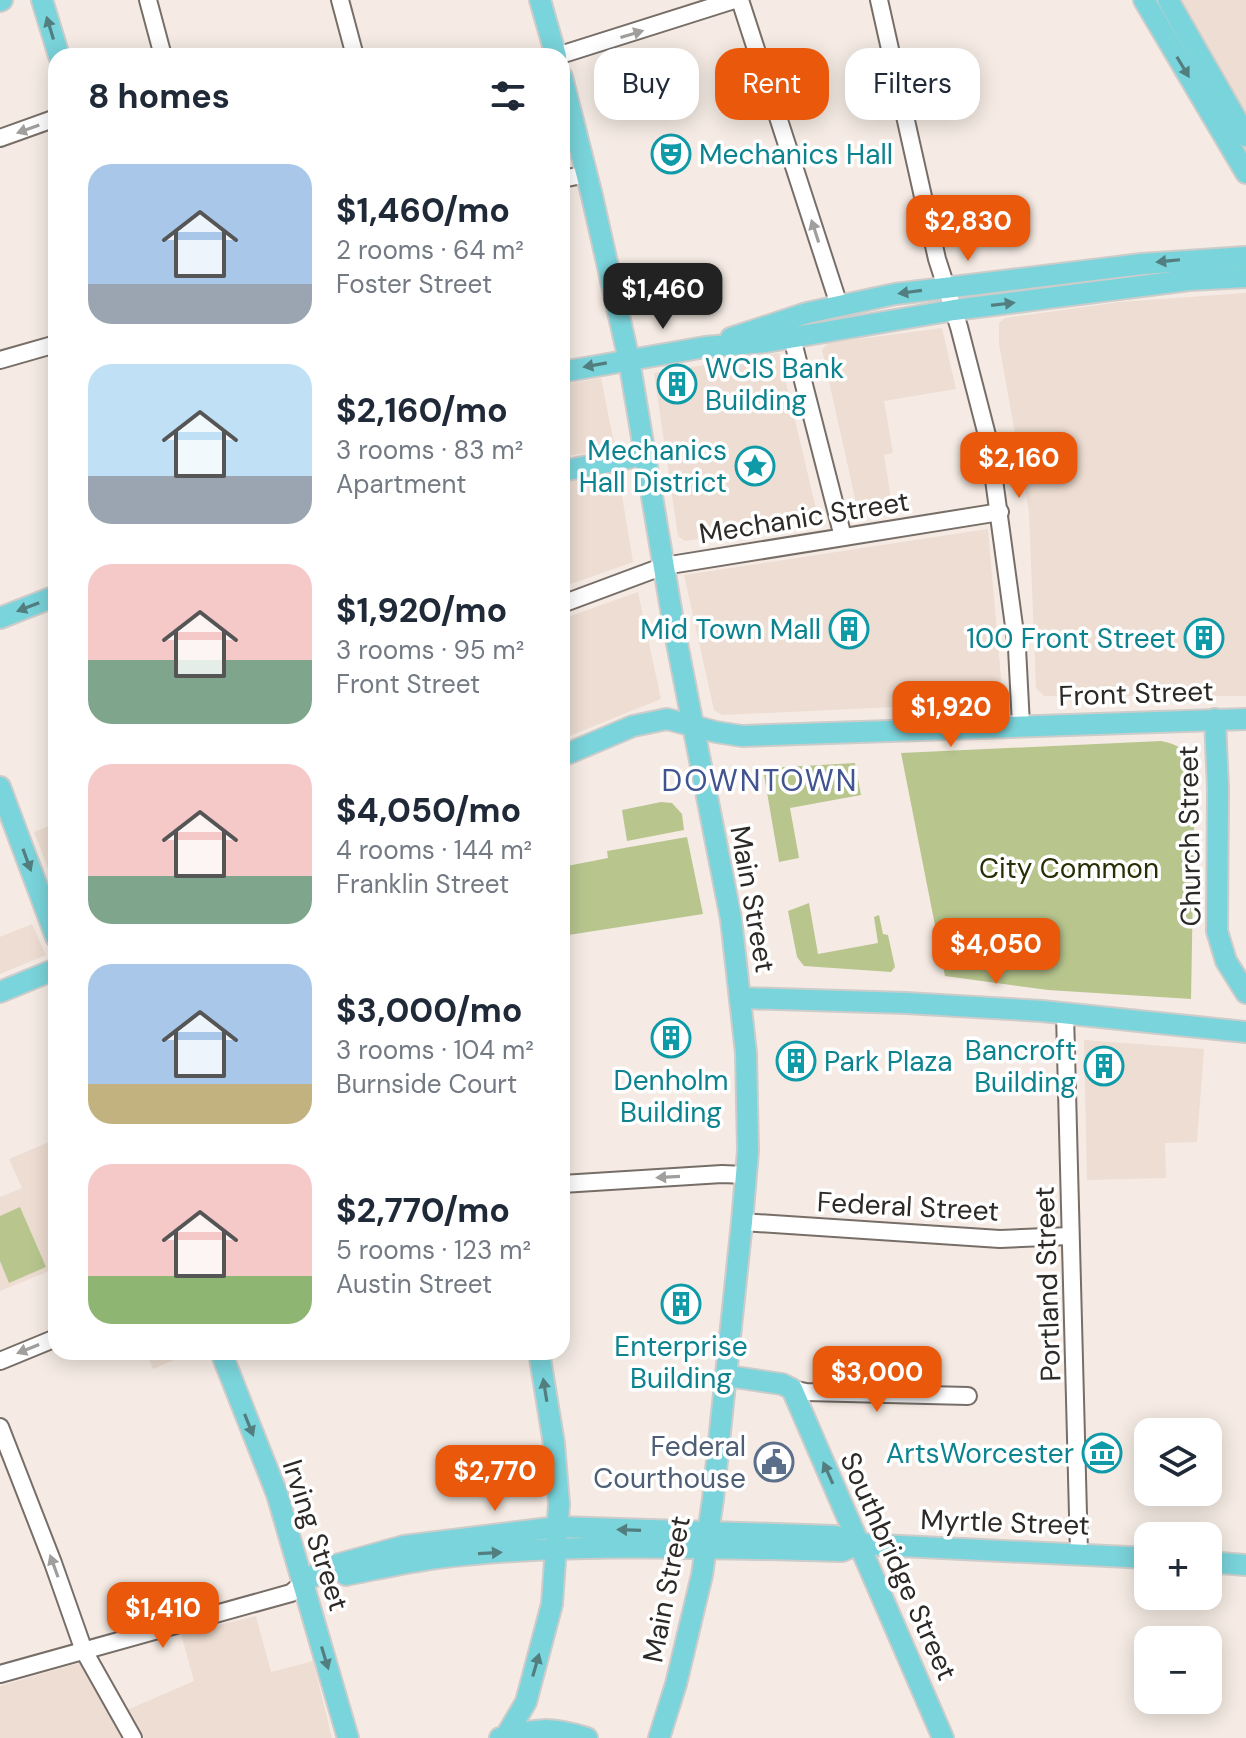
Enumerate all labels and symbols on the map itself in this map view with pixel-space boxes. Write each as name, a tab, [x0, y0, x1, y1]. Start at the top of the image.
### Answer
one-way arrow	[43, 16, 56, 40]
one-way arrow	[620, 27, 644, 40]
one-way arrow	[1176, 56, 1190, 78]
one-way arrow	[16, 123, 40, 135]
theatre icon: Mechanics Hall	[650, 133, 692, 175]
place label: Mechanics Hall	[699, 136, 893, 173]
pin: $2,830	[903, 195, 1033, 263]
one-way arrow	[808, 218, 820, 242]
one-way arrow	[1155, 255, 1180, 268]
pin: $1,460	[598, 263, 728, 331]
one-way arrow	[897, 286, 922, 299]
one-way arrow	[991, 297, 1016, 310]
place label: WCIS Bank Building	[705, 350, 844, 419]
one-way arrow	[583, 360, 608, 372]
building icon: WCIS Bank Building	[656, 363, 698, 405]
place label: Mechanics Hall District	[579, 432, 727, 501]
pin: $2,160	[954, 432, 1084, 500]
place icon: Mechanics Hall District	[734, 445, 776, 487]
street label: Mechanic Street	[696, 483, 912, 552]
one-way arrow	[16, 601, 40, 614]
building icon: Mid Town Mall	[828, 608, 870, 650]
place label: Mid Town Mall	[640, 611, 821, 648]
building icon: 100 Front Street	[1183, 617, 1225, 659]
place label: 100 Front Street	[966, 620, 1176, 657]
street label: Front Street	[1058, 672, 1214, 715]
pin: $1,920	[886, 681, 1016, 749]
street label: Church Street	[1169, 745, 1210, 927]
district label: DOWNTOWN	[662, 761, 858, 800]
street label: Main Street	[721, 823, 784, 975]
one-way arrow	[21, 848, 34, 872]
park label: City Common	[979, 850, 1159, 887]
pin: $4,050	[931, 918, 1061, 986]
building icon: Denholm Building	[650, 1017, 692, 1059]
place label: Bancroft Building	[965, 1032, 1076, 1101]
building icon: Park Plaza	[775, 1040, 817, 1082]
place label: Park Plaza	[824, 1043, 953, 1080]
building icon: Bancroft Building	[1083, 1045, 1125, 1087]
place label: Denholm Building	[613, 1062, 729, 1131]
one-way arrow	[655, 1170, 680, 1183]
street label: Federal Street	[816, 1183, 1000, 1230]
street label: Portland Street	[1026, 1186, 1069, 1382]
building icon: Enterprise Building	[660, 1283, 702, 1325]
place label: Enterprise Building	[614, 1328, 748, 1397]
one-way arrow	[16, 1343, 40, 1356]
pin: $3,000	[812, 1346, 942, 1414]
one-way arrow	[538, 1377, 551, 1402]
one-way arrow	[243, 1413, 256, 1437]
place label: Federal Courthouse	[593, 1428, 746, 1497]
museum icon: ArtsWorcester	[1081, 1432, 1123, 1474]
place label: ArtsWorcester	[886, 1435, 1074, 1472]
public building icon: Federal Courthouse	[753, 1441, 795, 1483]
pin: $2,770	[430, 1445, 560, 1513]
street label: Southbridge Street	[832, 1446, 965, 1686]
street label: Irving Street	[274, 1455, 357, 1615]
one-way arrow	[821, 1461, 835, 1485]
street label: Myrtle Street	[920, 1501, 1090, 1544]
street label: Main Street	[634, 1513, 699, 1665]
one-way arrow	[616, 1523, 641, 1536]
one-way arrow	[478, 1547, 503, 1560]
one-way arrow	[47, 1554, 60, 1578]
pin: $1,410	[98, 1582, 228, 1650]
one-way arrow	[319, 1646, 332, 1670]
one-way arrow	[530, 1652, 543, 1676]

